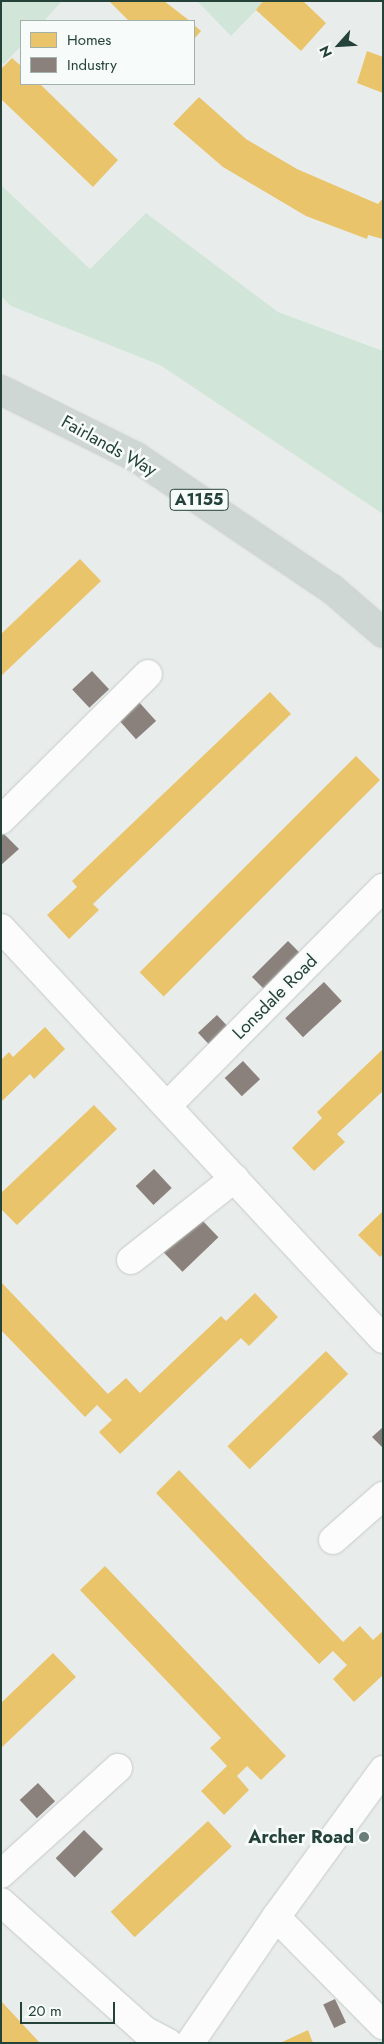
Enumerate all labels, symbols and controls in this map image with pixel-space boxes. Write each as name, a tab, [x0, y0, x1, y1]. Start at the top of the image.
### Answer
legend	[20, 20, 195, 85]
north arrow	[314, 20, 364, 70]
text: Homes	[67, 29, 111, 51]
text: N	[314, 42, 337, 61]
text: Industry	[67, 54, 117, 76]
street label: Fairlands Way	[58, 411, 160, 481]
road number: A1155	[169, 486, 229, 514]
street label: Lonsdale Road	[228, 950, 322, 1044]
place label: Archer Road	[248, 1826, 354, 1848]
marker: Archer Road	[358, 1831, 370, 1843]
scale bar	[22, 1992, 118, 2024]
text: 20 m	[28, 2000, 62, 2022]

